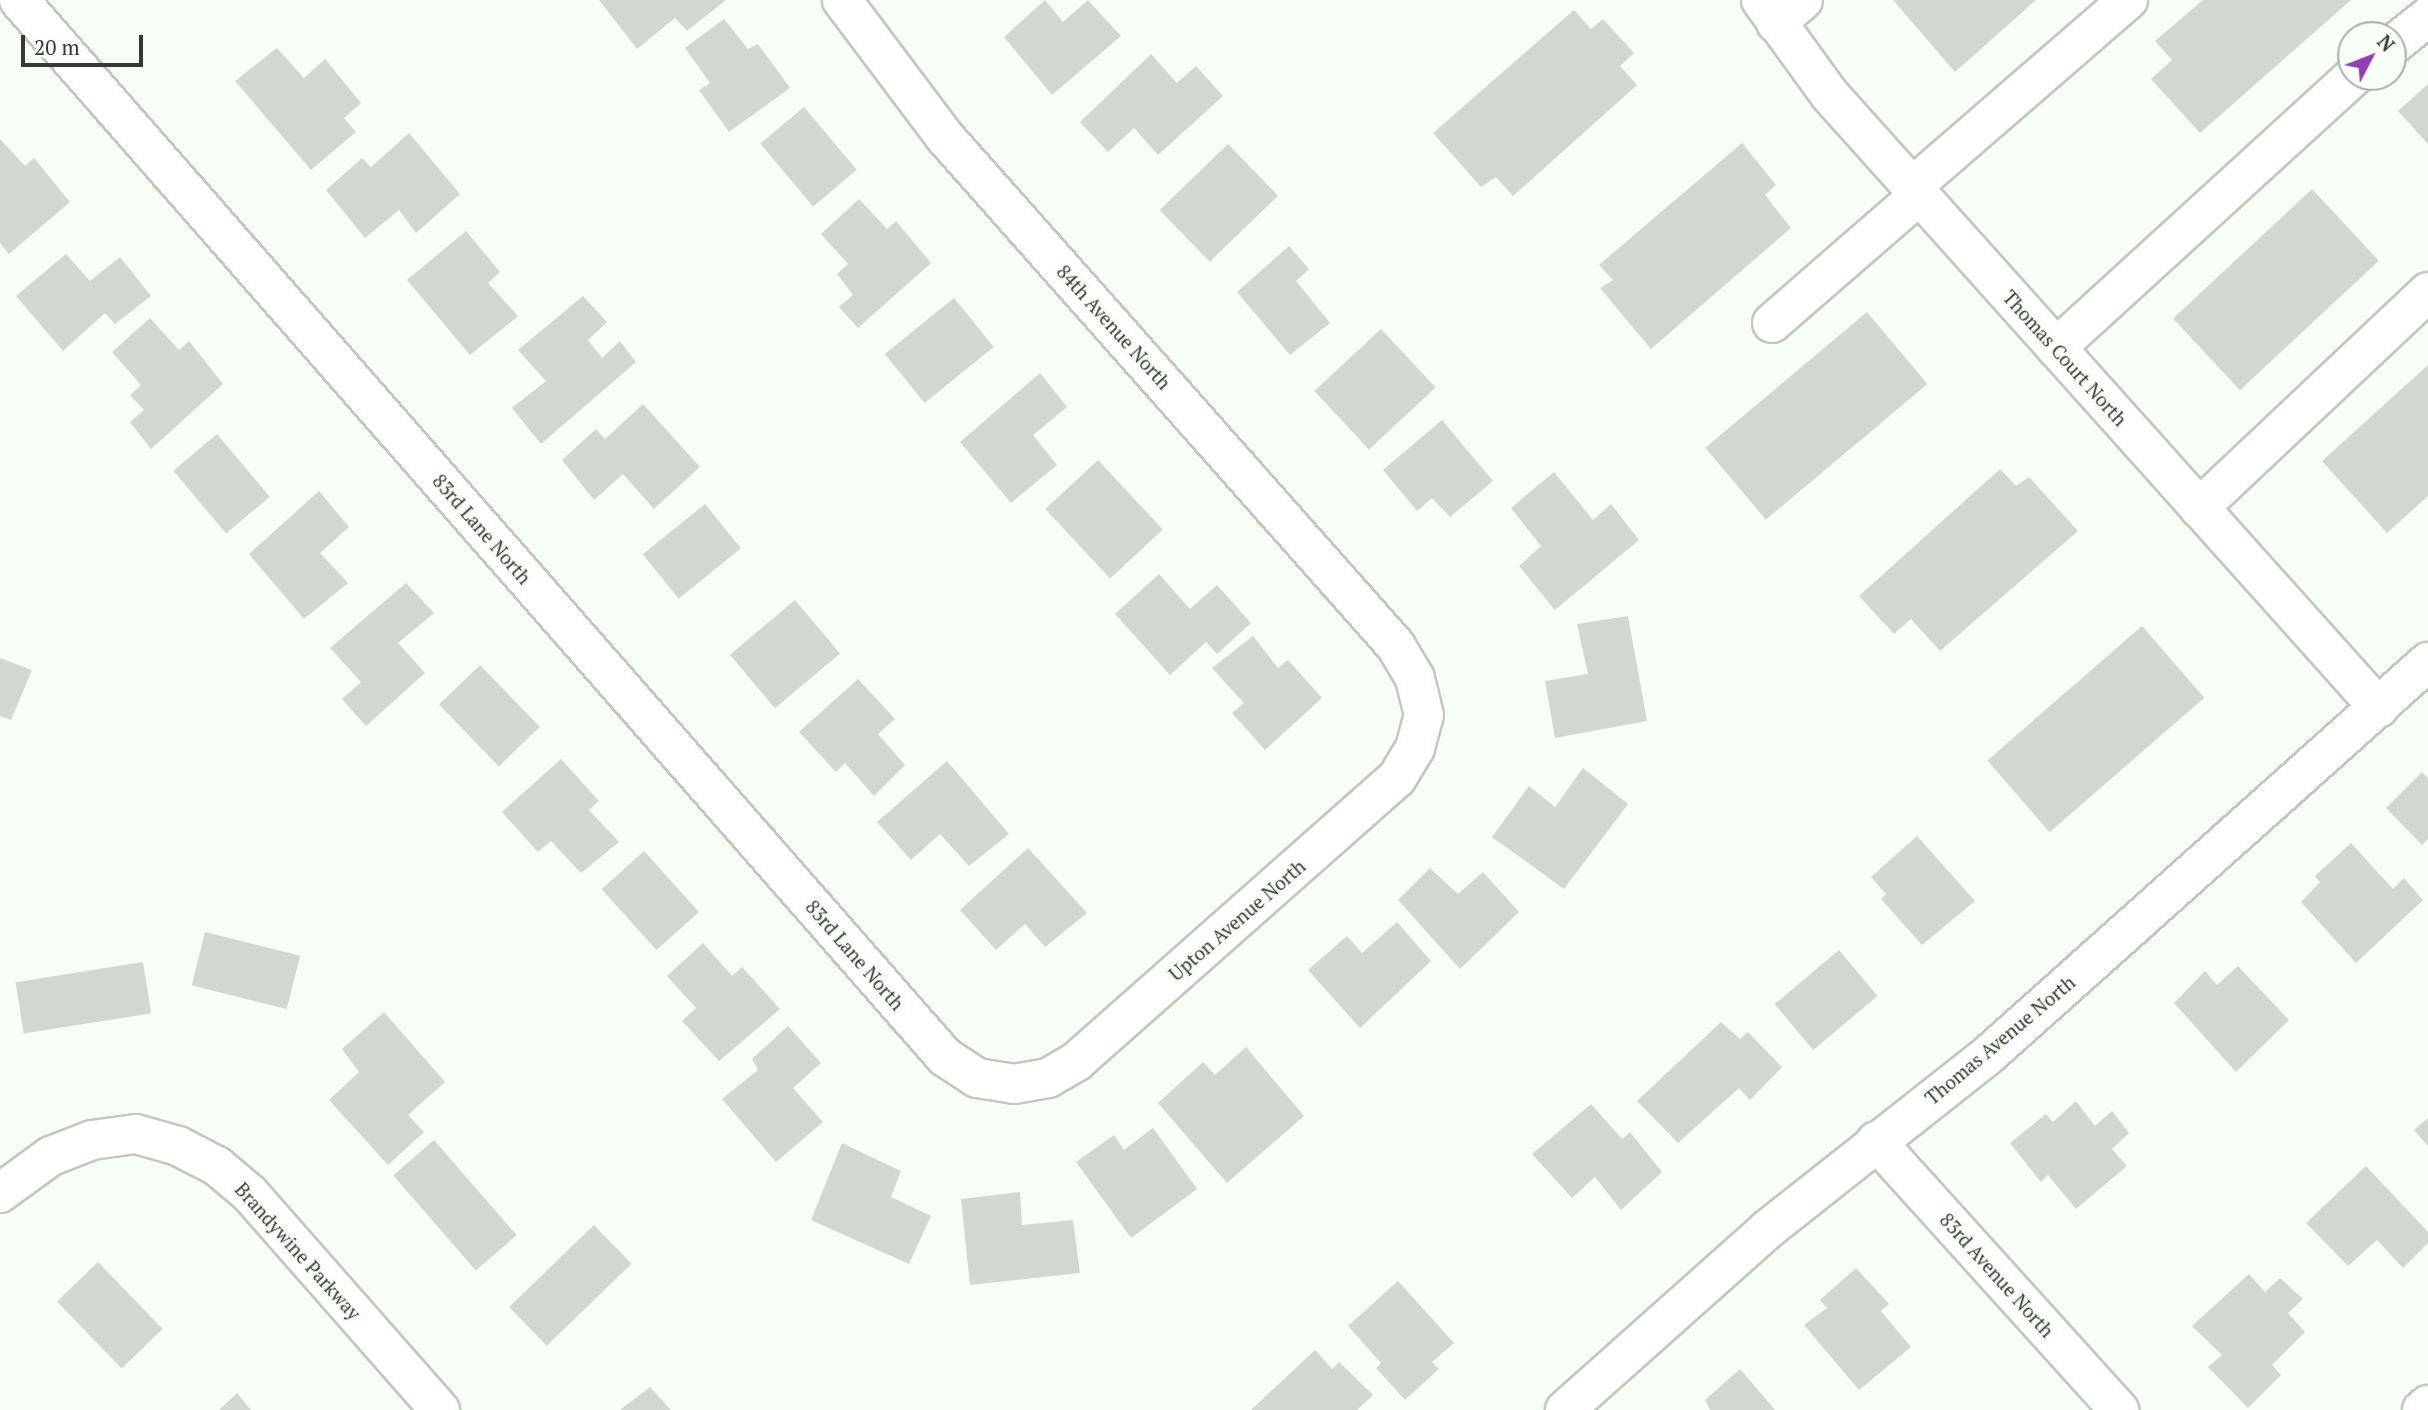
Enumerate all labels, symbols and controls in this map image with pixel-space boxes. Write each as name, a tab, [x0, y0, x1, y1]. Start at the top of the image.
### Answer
scale bar	[24, 21, 147, 65]
north arrow	[2337, 21, 2407, 91]
text: N	[2372, 29, 2401, 57]
text: 20 m	[34, 33, 80, 61]
street label: 84th Avenue North	[1052, 260, 1176, 394]
street label: Thomas Court North	[1998, 286, 2132, 430]
street label: 83rd Lane North	[428, 469, 536, 589]
street label: Upton Avenue North	[1164, 854, 1310, 986]
street label: 83rd Lane North	[801, 895, 909, 1015]
street label: Thomas Avenue North	[1920, 971, 2080, 1109]
street label: Brandywine Parkway	[230, 1178, 366, 1324]
street label: 83rd Avenue North	[1935, 1208, 2059, 1342]

